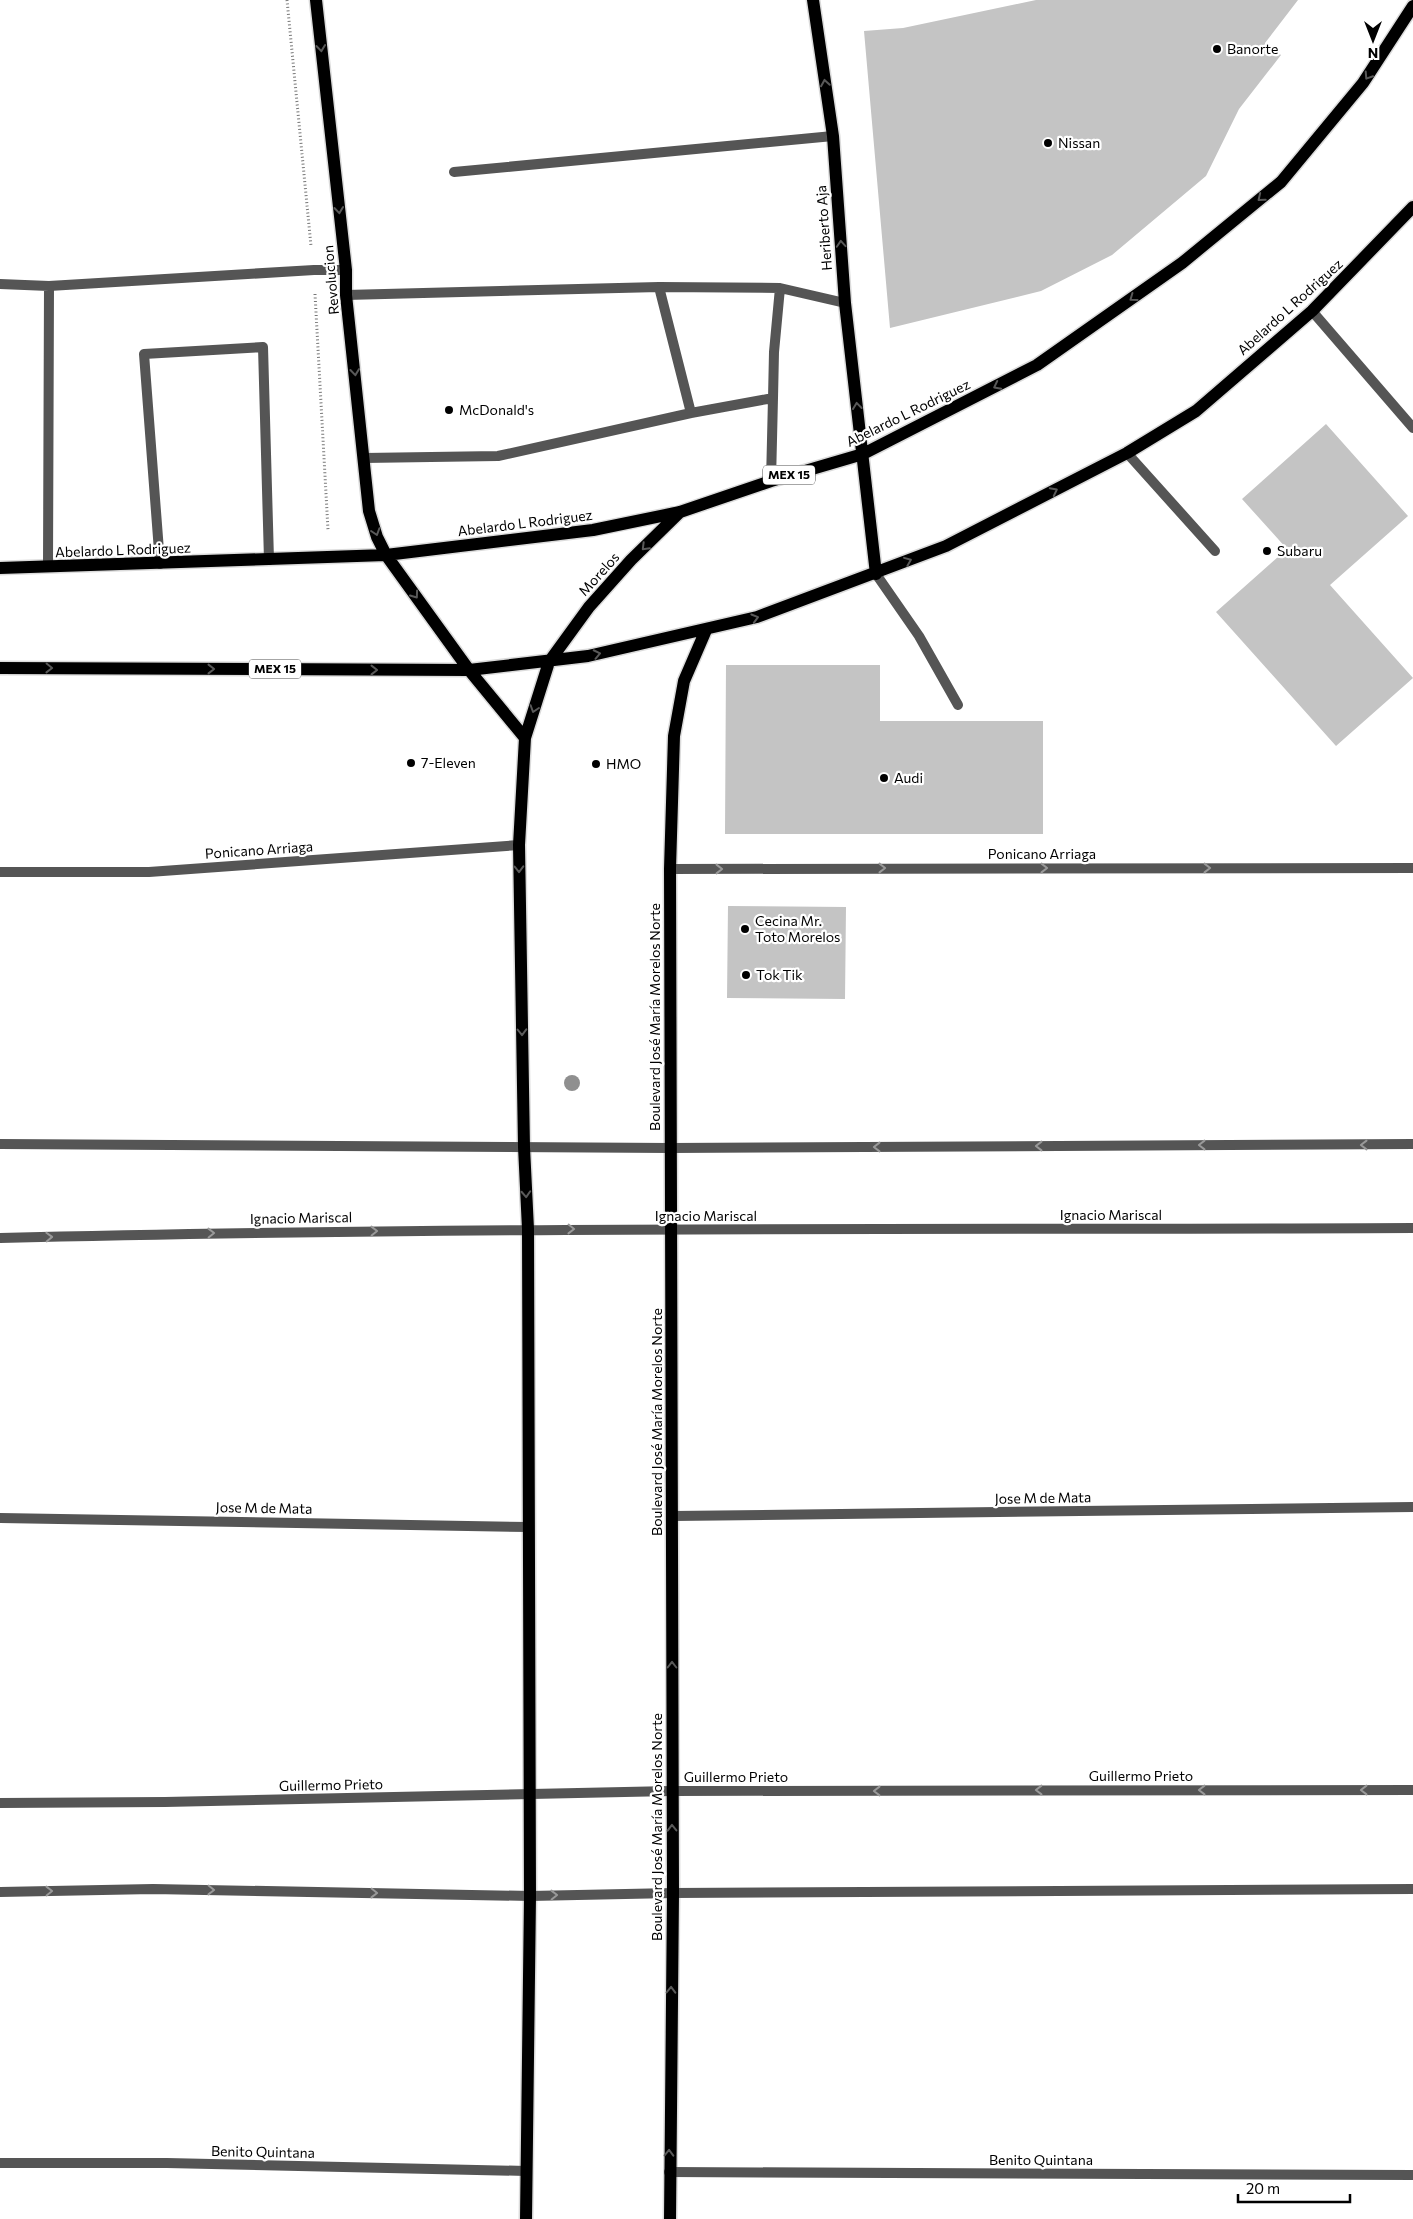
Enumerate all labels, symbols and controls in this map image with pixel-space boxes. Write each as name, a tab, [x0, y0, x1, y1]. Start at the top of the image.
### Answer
north arrow	[1348, 15, 1398, 65]
place label: Banorte	[1227, 40, 1278, 57]
marker: Banorte	[1211, 43, 1223, 55]
one-way arrow	[315, 45, 326, 53]
text: N	[1368, 45, 1378, 62]
one-way arrow	[1364, 71, 1374, 80]
one-way arrow	[820, 78, 831, 86]
place label: Nissan	[1058, 134, 1100, 151]
marker: Nissan	[1042, 137, 1054, 149]
street label: Heriberto Aja	[812, 185, 835, 271]
one-way arrow	[1258, 193, 1267, 202]
one-way arrow	[333, 206, 344, 214]
one-way arrow	[835, 240, 846, 248]
street label: Revolucion	[319, 245, 342, 316]
street label: Abelardo L Rodriguez	[1234, 255, 1346, 358]
one-way arrow	[1129, 292, 1139, 301]
one-way arrow	[349, 368, 360, 376]
street label: Abelardo L Rodriguez	[843, 375, 973, 450]
one-way arrow	[993, 380, 1002, 390]
place label: McDonald's	[459, 401, 534, 418]
one-way arrow	[852, 402, 863, 410]
marker: McDonald's	[443, 404, 455, 416]
road number: MEX 15	[763, 466, 815, 484]
one-way arrow	[1048, 487, 1057, 497]
street label: Abelardo L Rodriguez	[457, 506, 593, 539]
one-way arrow	[370, 528, 380, 536]
street label: Abelardo L Rodriguez	[55, 539, 191, 560]
one-way arrow	[642, 541, 651, 550]
place label: Subaru	[1277, 542, 1322, 559]
marker: Subaru	[1261, 545, 1273, 557]
street label: Morelos	[575, 548, 623, 599]
one-way arrow	[903, 557, 911, 567]
one-way arrow	[409, 589, 417, 598]
one-way arrow	[750, 613, 759, 623]
one-way arrow	[592, 649, 601, 660]
road number: MEX 15	[249, 660, 301, 679]
one-way arrow	[45, 663, 53, 673]
one-way arrow	[208, 664, 215, 674]
one-way arrow	[370, 665, 378, 675]
one-way arrow	[530, 704, 540, 712]
place label: 7-Eleven	[421, 754, 476, 771]
place label: HMO	[606, 755, 641, 772]
marker: 7-Eleven	[405, 757, 417, 769]
marker: HMO	[590, 758, 602, 770]
place label: Audi	[894, 769, 923, 786]
marker: Audi	[878, 772, 890, 784]
street label: Ponicano Arriaga	[204, 837, 314, 862]
street label: Ponicano Arriaga	[988, 845, 1096, 862]
one-way arrow	[878, 863, 886, 873]
one-way arrow	[1040, 863, 1048, 873]
one-way arrow	[1203, 863, 1211, 873]
one-way arrow	[716, 864, 723, 874]
one-way arrow	[514, 866, 525, 874]
street label: Boulevard José María Morelos Norte	[646, 903, 663, 1131]
place label: Cecina Mr. Toto Morelos	[755, 912, 840, 945]
marker: Cecina Mr. Toto Morelos	[739, 923, 751, 935]
place label: Tok Tik	[756, 966, 803, 983]
marker: Tok Tik	[740, 969, 752, 981]
one-way arrow	[517, 1028, 527, 1036]
one-way arrow	[1360, 1139, 1368, 1150]
one-way arrow	[1198, 1140, 1206, 1150]
one-way arrow	[1035, 1141, 1043, 1151]
one-way arrow	[873, 1142, 880, 1152]
one-way arrow	[521, 1191, 532, 1199]
street label: Ignacio Mariscal	[1060, 1206, 1162, 1223]
street label: Ignacio Mariscal	[655, 1207, 757, 1224]
street label: Ignacio Mariscal	[250, 1208, 352, 1227]
one-way arrow	[568, 1224, 575, 1234]
one-way arrow	[370, 1226, 378, 1236]
one-way arrow	[207, 1228, 215, 1239]
one-way arrow	[45, 1232, 53, 1242]
street label: Boulevard José María Morelos Norte	[648, 1308, 665, 1536]
street label: Jose M de Mata	[995, 1488, 1091, 1507]
street label: Jose M de Mata	[216, 1498, 312, 1517]
one-way arrow	[667, 1661, 677, 1669]
street label: Boulevard José María Morelos Norte	[648, 1713, 665, 1941]
street label: Guillermo Prieto	[1089, 1767, 1193, 1784]
street label: Guillermo Prieto	[684, 1768, 788, 1785]
street label: Guillermo Prieto	[279, 1775, 383, 1794]
one-way arrow	[1035, 1785, 1043, 1795]
one-way arrow	[1198, 1785, 1206, 1795]
one-way arrow	[1360, 1785, 1368, 1795]
one-way arrow	[873, 1786, 880, 1796]
one-way arrow	[667, 1824, 677, 1832]
one-way arrow	[207, 1885, 215, 1896]
one-way arrow	[45, 1886, 53, 1897]
one-way arrow	[370, 1888, 378, 1898]
one-way arrow	[550, 1890, 558, 1900]
one-way arrow	[666, 1986, 676, 1994]
street label: Benito Quintana	[211, 2142, 315, 2161]
one-way arrow	[664, 2149, 675, 2157]
street label: Benito Quintana	[989, 2151, 1093, 2168]
scale bar	[1238, 2172, 1350, 2204]
text: 20 m	[1246, 2179, 1280, 2197]

